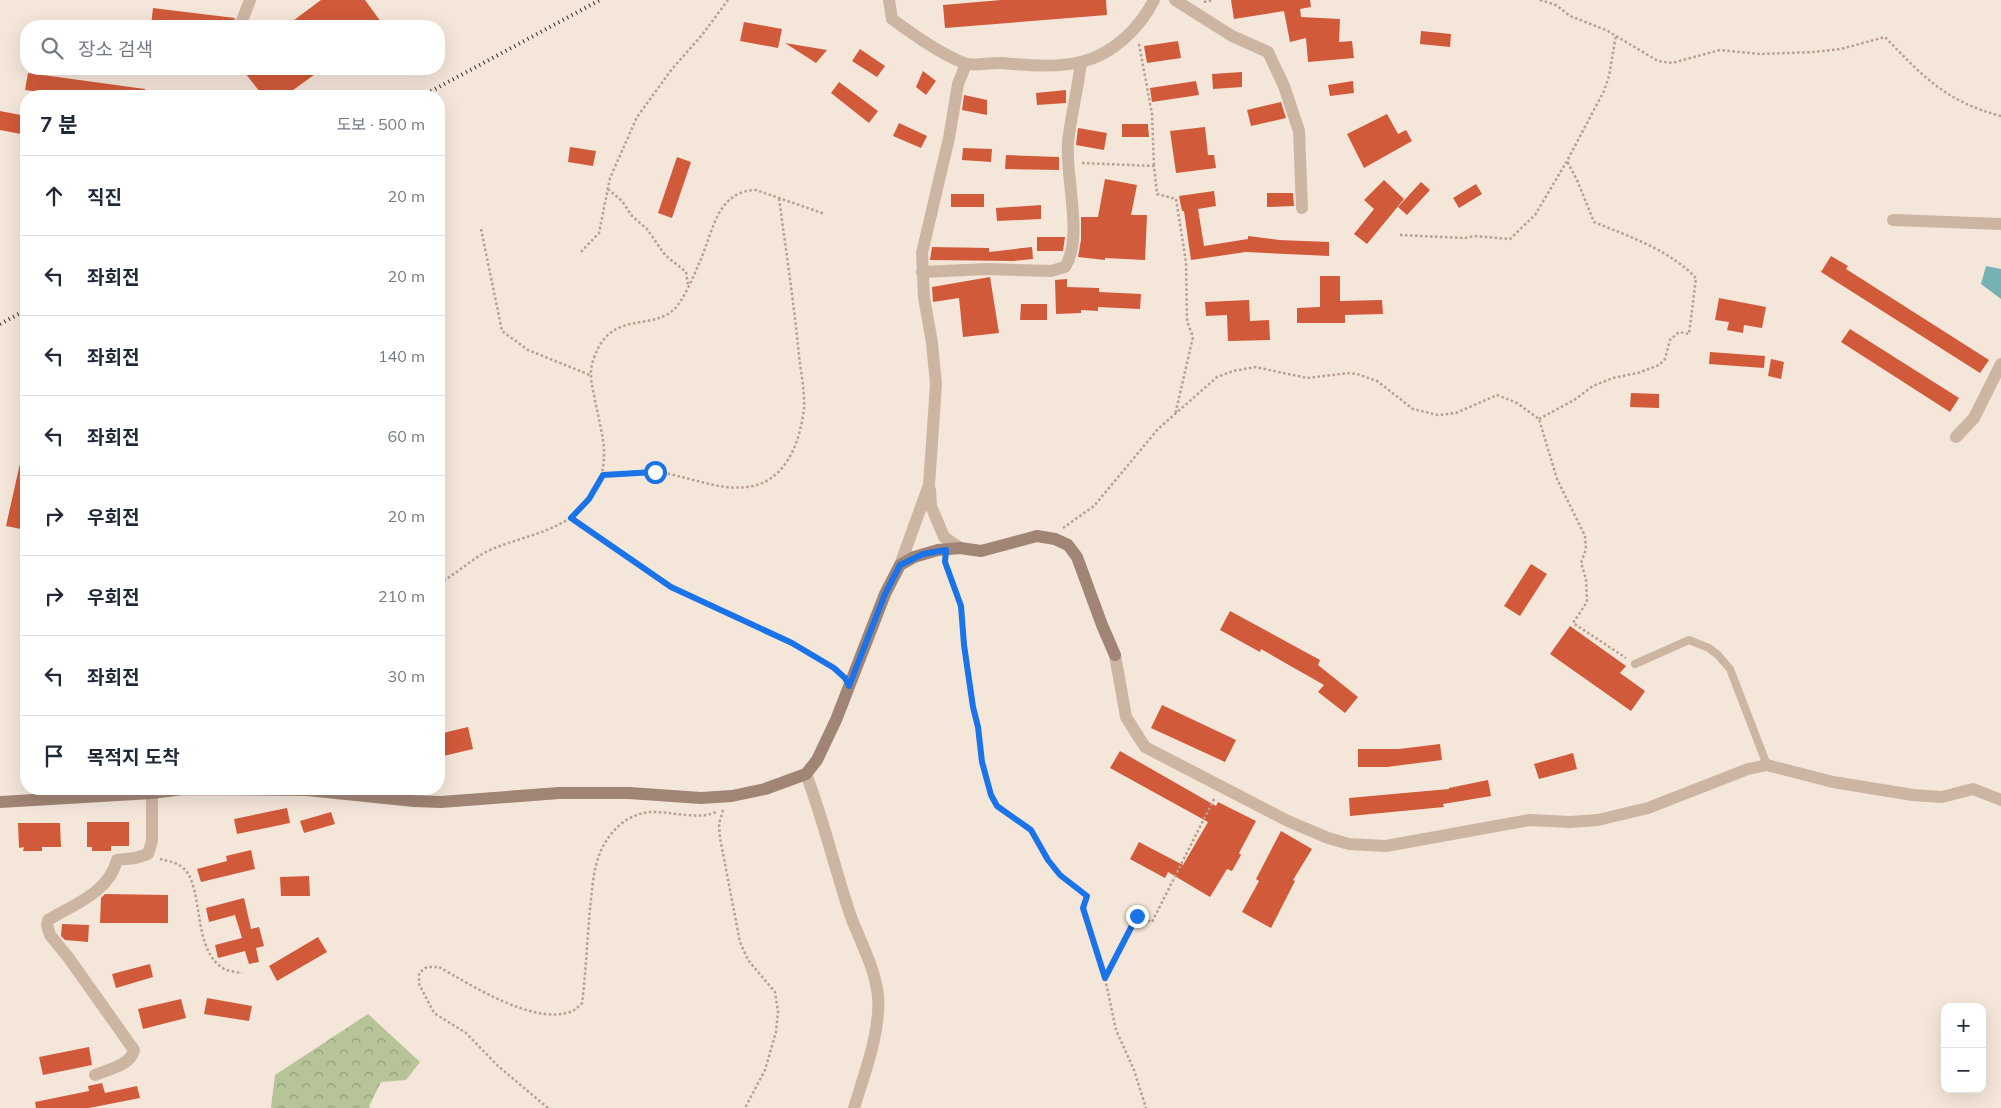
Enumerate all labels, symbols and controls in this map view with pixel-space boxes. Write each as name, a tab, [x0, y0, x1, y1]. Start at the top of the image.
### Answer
search box	[20, 20, 445, 75]
icon: search	[38, 34, 66, 62]
text: 장소 검색	[78, 37, 153, 61]
text: 7 분	[40, 111, 78, 137]
text: 도보 · 500 m	[336, 114, 425, 134]
icon: ahead	[40, 182, 68, 210]
text: 직진	[87, 185, 122, 209]
text: 20 m	[388, 186, 425, 206]
icon: left	[40, 262, 68, 290]
text: 좌회전	[87, 265, 139, 289]
text: 20 m	[388, 266, 425, 286]
icon: left	[40, 342, 68, 370]
text: 좌회전	[87, 345, 139, 369]
text: 140 m	[378, 346, 425, 366]
icon: left	[40, 422, 68, 450]
text: 좌회전	[87, 425, 139, 449]
text: 60 m	[388, 426, 425, 446]
route start	[644, 461, 667, 484]
icon: right	[40, 502, 68, 530]
text: 우회전	[87, 505, 139, 529]
text: 20 m	[388, 506, 425, 526]
icon: right	[40, 582, 68, 610]
text: 우회전	[87, 585, 139, 609]
text: 210 m	[378, 586, 425, 606]
icon: left	[40, 662, 68, 690]
text: 좌회전	[87, 665, 139, 689]
text: 30 m	[388, 666, 425, 686]
icon: arrive	[40, 742, 68, 770]
text: 목적지 도착	[87, 745, 180, 769]
route end	[1126, 905, 1149, 928]
map controls	[1941, 1003, 1986, 1093]
button: +	[1941, 1003, 1986, 1048]
button: −	[1941, 1048, 1986, 1093]

